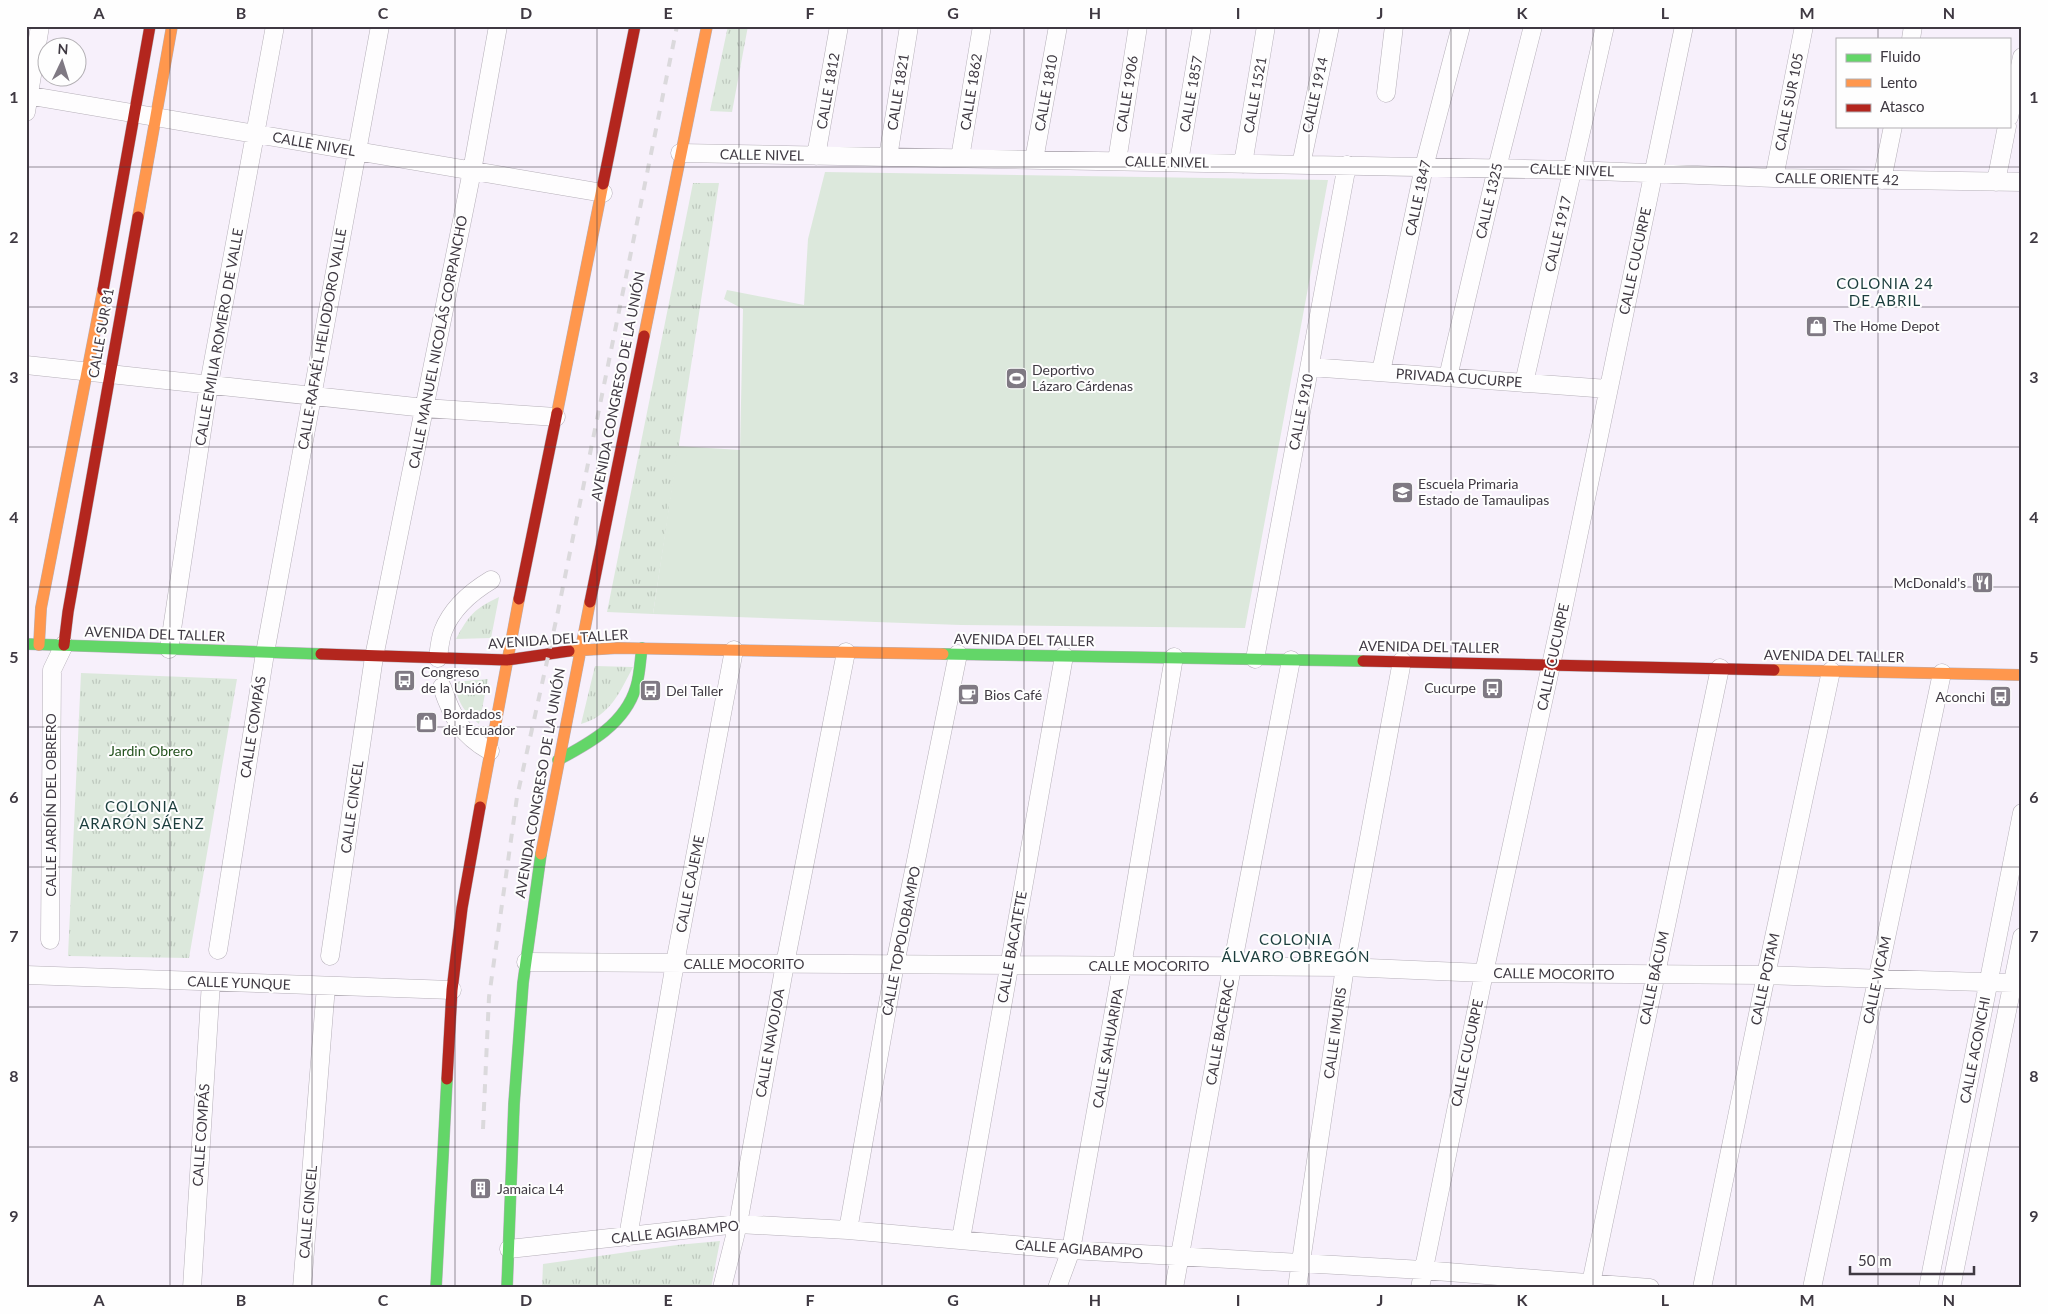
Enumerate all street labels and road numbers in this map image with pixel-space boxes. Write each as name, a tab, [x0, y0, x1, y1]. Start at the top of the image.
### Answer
street label: CALLE 1812	[812, 51, 843, 130]
street label: CALLE SUR 105	[1771, 51, 1806, 152]
street label: CALLE 1821	[883, 52, 912, 131]
street label: CALLE 1862	[956, 52, 985, 131]
street label: CALLE 1810	[1030, 53, 1061, 132]
street label: CALLE 1906	[1112, 54, 1141, 133]
street label: CALLE 1857	[1175, 54, 1206, 133]
street label: CALLE 1521	[1239, 55, 1270, 134]
street label: CALLE 1914	[1298, 55, 1331, 134]
street label: CALLE NIVEL	[271, 128, 357, 159]
street label: CALLE NIVEL	[720, 145, 804, 164]
street label: CALLE NIVEL	[1125, 152, 1209, 171]
street label: CALLE 1847	[1401, 158, 1434, 237]
street label: CALLE NIVEL	[1530, 160, 1614, 179]
street label: CALLE 1325	[1472, 161, 1505, 240]
street label: CALLE ORIENTE 42	[1775, 169, 1899, 188]
street label: CALLE 1917	[1541, 194, 1574, 273]
street label: CALLE CUCURPE	[1615, 206, 1654, 316]
street label: CALLE MANUEL NICOLÁS CORPANCHO	[405, 214, 470, 470]
street label: CALLE EMILIA ROMERO DE VALLE	[191, 227, 246, 447]
street label: CALLE RAFAÉL HELIODORO VALLE	[294, 227, 349, 451]
street label: AVENIDA CONGRESO DE LA UNIÓN	[587, 270, 648, 502]
street label: CALLE SUR 81	[84, 286, 117, 379]
street label: PRIVADA CUCURPE	[1395, 365, 1523, 390]
street label: CALLE 1910	[1285, 372, 1316, 451]
street label: CALLE CUCURPE	[1533, 602, 1572, 712]
street label: AVENIDA DEL TALLER	[84, 623, 226, 644]
street label: AVENIDA DEL TALLER	[487, 625, 629, 652]
street label: AVENIDA DEL TALLER	[954, 630, 1095, 649]
street label: AVENIDA DEL TALLER	[1359, 637, 1500, 656]
street label: AVENIDA DEL TALLER	[1764, 646, 1905, 665]
street label: AVENIDA CONGRESO DE LA UNIÓN	[511, 667, 568, 899]
street label: CALLE COMPÁS	[236, 675, 269, 779]
street label: CALLE JARDÍN DEL OBRERO	[42, 713, 59, 897]
street label: CALLE CINCEL	[337, 759, 366, 854]
street label: CALLE CAJEME	[672, 834, 707, 934]
street label: CALLE TOPOLOBAMPO	[878, 865, 923, 1017]
street label: CALLE BACATETE	[993, 890, 1030, 1004]
street label: CALLE BÁCUM	[1635, 929, 1672, 1026]
street label: CALLE POTAM	[1746, 931, 1783, 1027]
street label: CALLE VICAM	[1859, 934, 1894, 1025]
street label: CALLE MOCORITO	[683, 955, 805, 972]
street label: CALLE MOCORITO	[1088, 957, 1210, 974]
street label: CALLE MOCORITO	[1493, 964, 1615, 983]
street label: CALLE YUNQUE	[187, 972, 291, 993]
street label: CALLE BACERAC	[1202, 977, 1237, 1086]
street label: CALLE SAHUARIPA	[1089, 986, 1127, 1109]
street label: CALLE IMURIS	[1320, 986, 1349, 1080]
street label: CALLE NAVOJOA	[752, 987, 788, 1099]
street label: CALLE ACONCHI	[1956, 995, 1993, 1105]
street label: CALLE CUCURPE	[1447, 998, 1486, 1108]
street label: CALLE COMPÁS	[188, 1083, 213, 1187]
street label: CALLE CINCEL	[295, 1165, 320, 1259]
street label: CALLE AGIABAMPO	[610, 1216, 740, 1247]
street label: CALLE AGIABAMPO	[1014, 1236, 1144, 1261]

